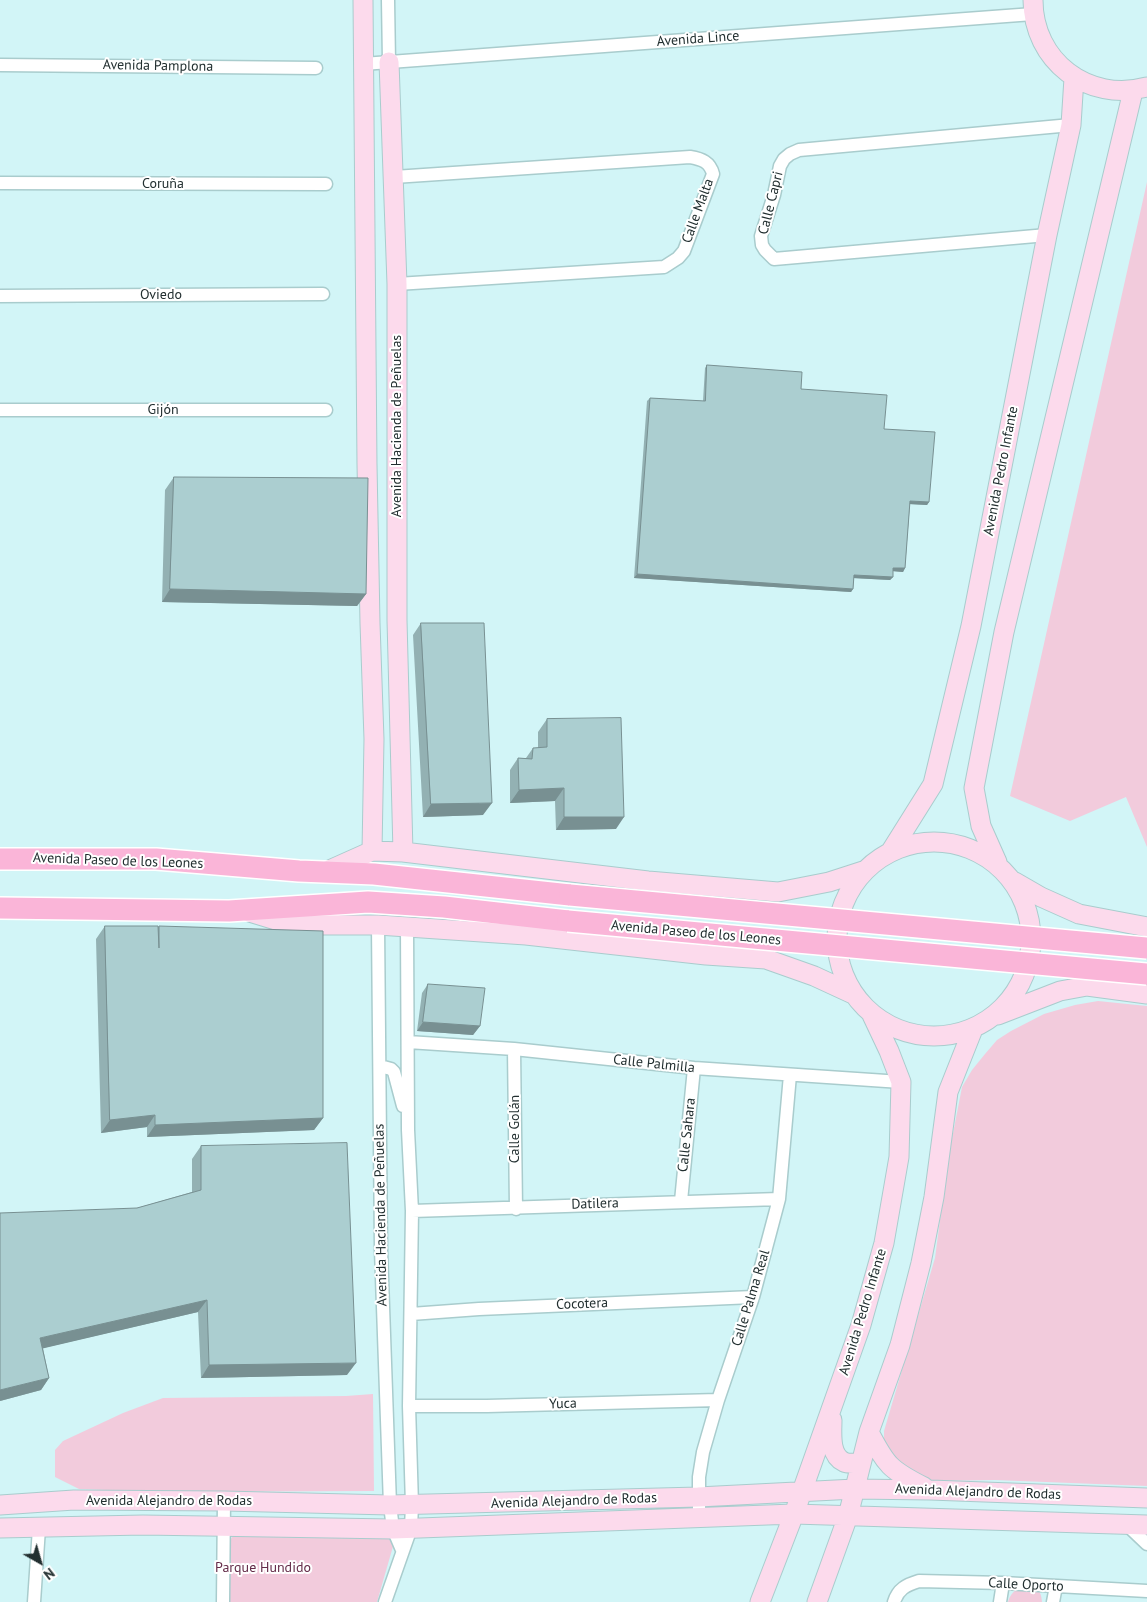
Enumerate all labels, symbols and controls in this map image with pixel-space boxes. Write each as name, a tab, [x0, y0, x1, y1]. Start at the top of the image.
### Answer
street label: Avenida Lince	[656, 28, 740, 50]
street label: Avenida Pamplona	[103, 57, 213, 75]
street label: Calle Capri	[755, 170, 787, 236]
street label: Coruña	[142, 176, 184, 192]
street label: Calle Malta	[679, 176, 717, 246]
street label: Oviedo	[140, 287, 182, 303]
street label: Avenida Hacienda de Peñuelas	[389, 335, 405, 517]
street label: Gijón	[147, 402, 179, 418]
street label: Avenida Pedro Infante	[980, 405, 1022, 537]
street label: Avenida Paseo de los Leones	[32, 850, 204, 872]
street label: Avenida Paseo de los Leones	[610, 917, 782, 949]
street label: Calle Palmilla	[612, 1051, 696, 1077]
street label: Calle Golán	[507, 1095, 523, 1163]
street label: Calle Sahara	[675, 1097, 699, 1173]
street label: Avenida Hacienda de Peñuelas	[371, 1124, 391, 1306]
street label: Datilera	[571, 1195, 619, 1213]
street label: Avenida Pedro Infante	[836, 1247, 890, 1377]
street label: Calle Palma Real	[728, 1248, 774, 1348]
street label: Cocotera	[556, 1295, 608, 1313]
street label: Yuca	[549, 1395, 577, 1413]
street label: Avenida Alejandro de Rodas	[895, 1481, 1061, 1503]
street label: Avenida Alejandro de Rodas	[491, 1490, 657, 1512]
street label: Avenida Alejandro de Rodas	[86, 1493, 252, 1509]
north arrow	[15, 1537, 65, 1587]
park label: Parque Hundido	[215, 1560, 311, 1576]
text: N	[40, 1564, 58, 1584]
street label: Calle Oporto	[988, 1575, 1064, 1595]

